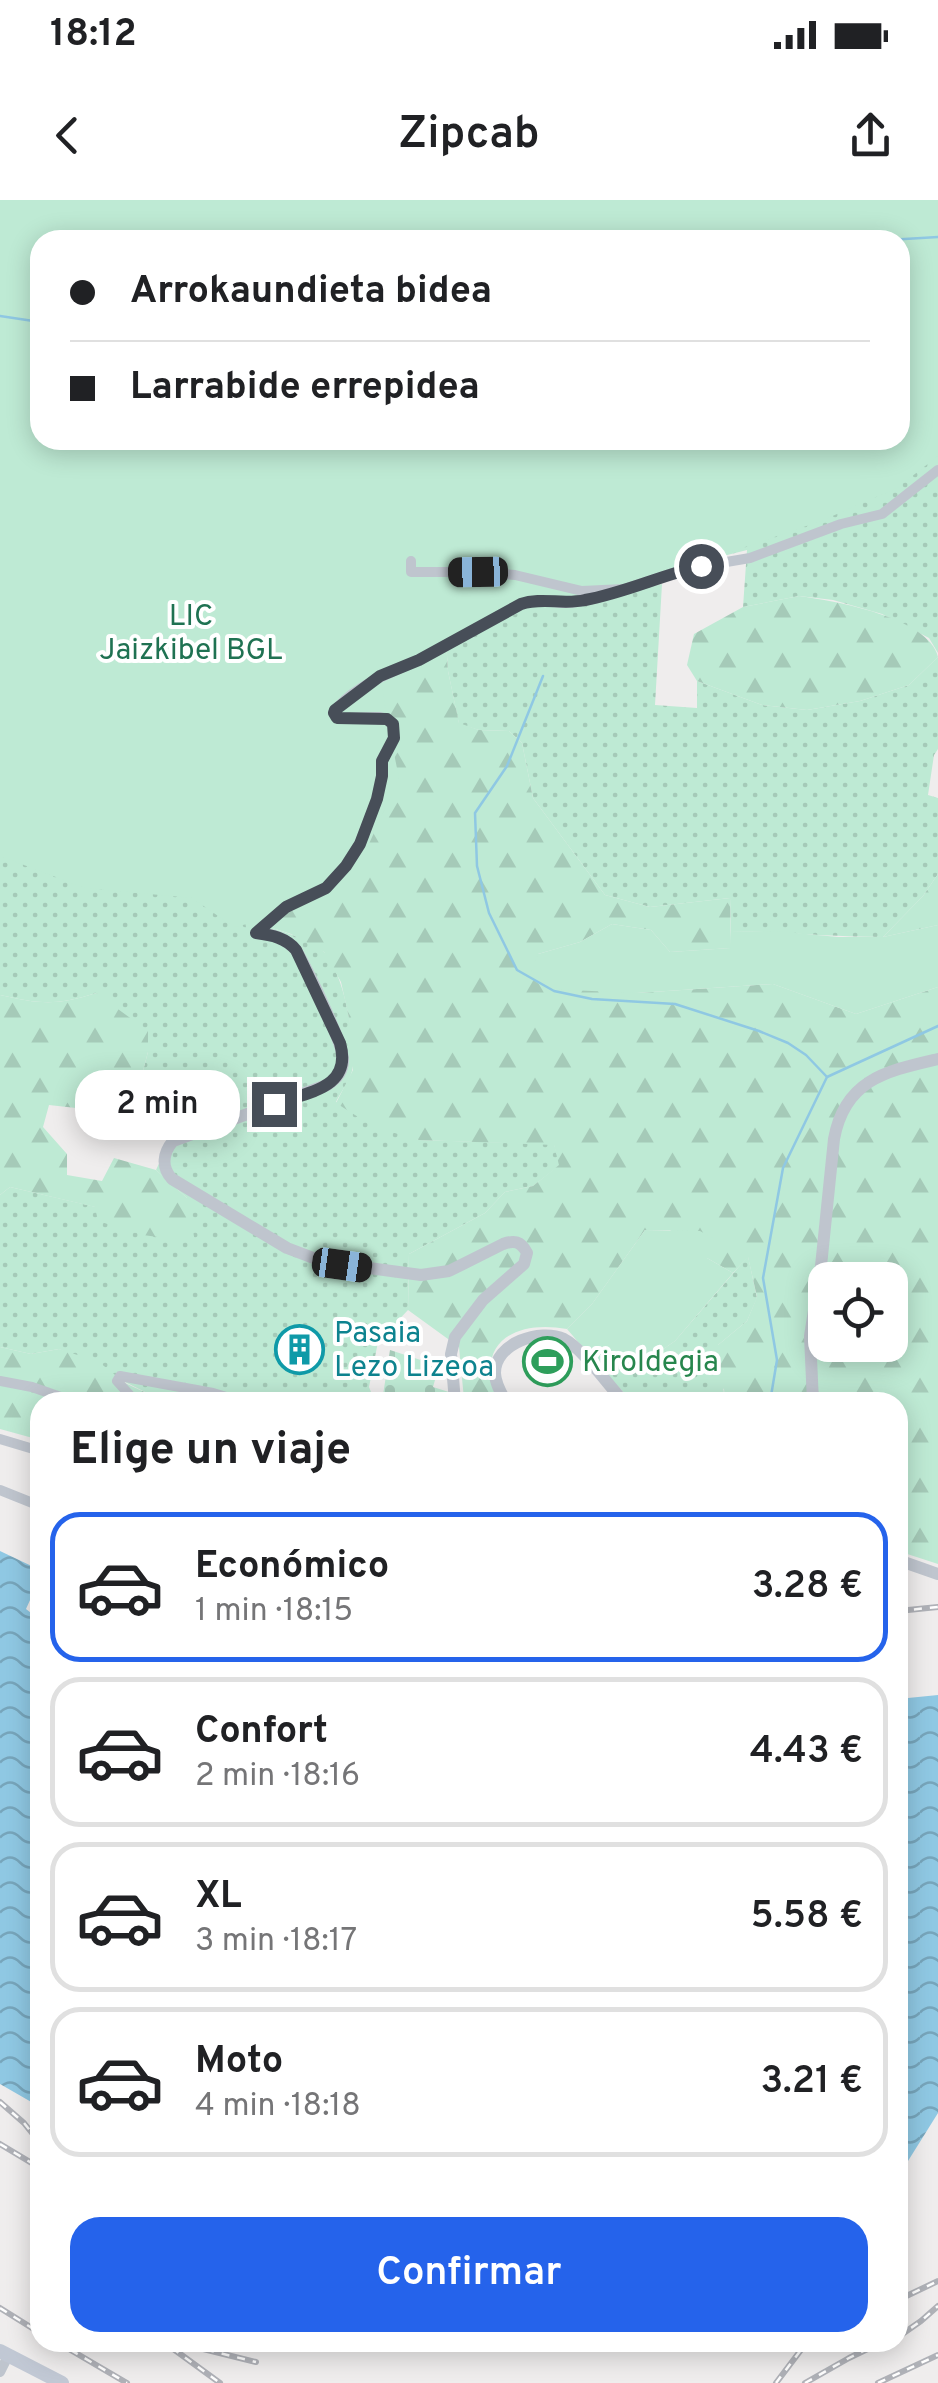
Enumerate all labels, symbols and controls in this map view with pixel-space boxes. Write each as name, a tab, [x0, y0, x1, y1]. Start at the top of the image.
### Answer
text: 18:12	[50, 11, 137, 60]
text: Zipcab	[398, 107, 540, 164]
icon: back	[40, 108, 95, 163]
icon: share	[843, 108, 898, 163]
text: Arrokaundieta bidea	[130, 268, 492, 317]
text: Larrabide errepidea	[130, 364, 480, 413]
route start	[679, 544, 724, 589]
car	[448, 556, 508, 588]
park label: LIC Jaizkibel BGL	[99, 599, 283, 670]
callout: 2 min	[74, 1069, 239, 1139]
route end	[252, 1082, 297, 1127]
text: 2 min	[116, 1085, 199, 1125]
car	[310, 1246, 374, 1284]
map controls	[808, 1262, 908, 1362]
button: locate	[808, 1262, 908, 1362]
place label: Pasaia Lezo Lizeoa	[334, 1316, 494, 1387]
building icon: Pasaia Lezo Lizeoa	[273, 1323, 325, 1375]
sports icon: Kiroldegia	[521, 1335, 573, 1387]
place label: Kiroldegia	[582, 1345, 719, 1382]
text: Elige un viaje	[70, 1423, 351, 1480]
icon: car	[75, 1542, 165, 1632]
text: Económico	[195, 1543, 389, 1592]
text: 3.28 €	[752, 1563, 863, 1612]
text: 1 min · 18:15	[195, 1592, 353, 1632]
icon: car	[75, 1707, 165, 1797]
text: Confort	[195, 1708, 328, 1757]
text: 4.43 €	[750, 1728, 863, 1777]
text: 2 min · 18:16	[195, 1757, 360, 1797]
icon: car	[75, 1872, 165, 1962]
text: XL	[195, 1873, 242, 1922]
text: 5.58 €	[750, 1893, 863, 1942]
text: 3 min · 18:17	[195, 1922, 357, 1962]
icon: car	[75, 2037, 165, 2127]
text: Moto	[195, 2038, 283, 2087]
text: 3.21 €	[760, 2058, 863, 2107]
text: 4 min · 18:18	[195, 2087, 361, 2127]
button: Confirmar	[70, 2217, 868, 2332]

